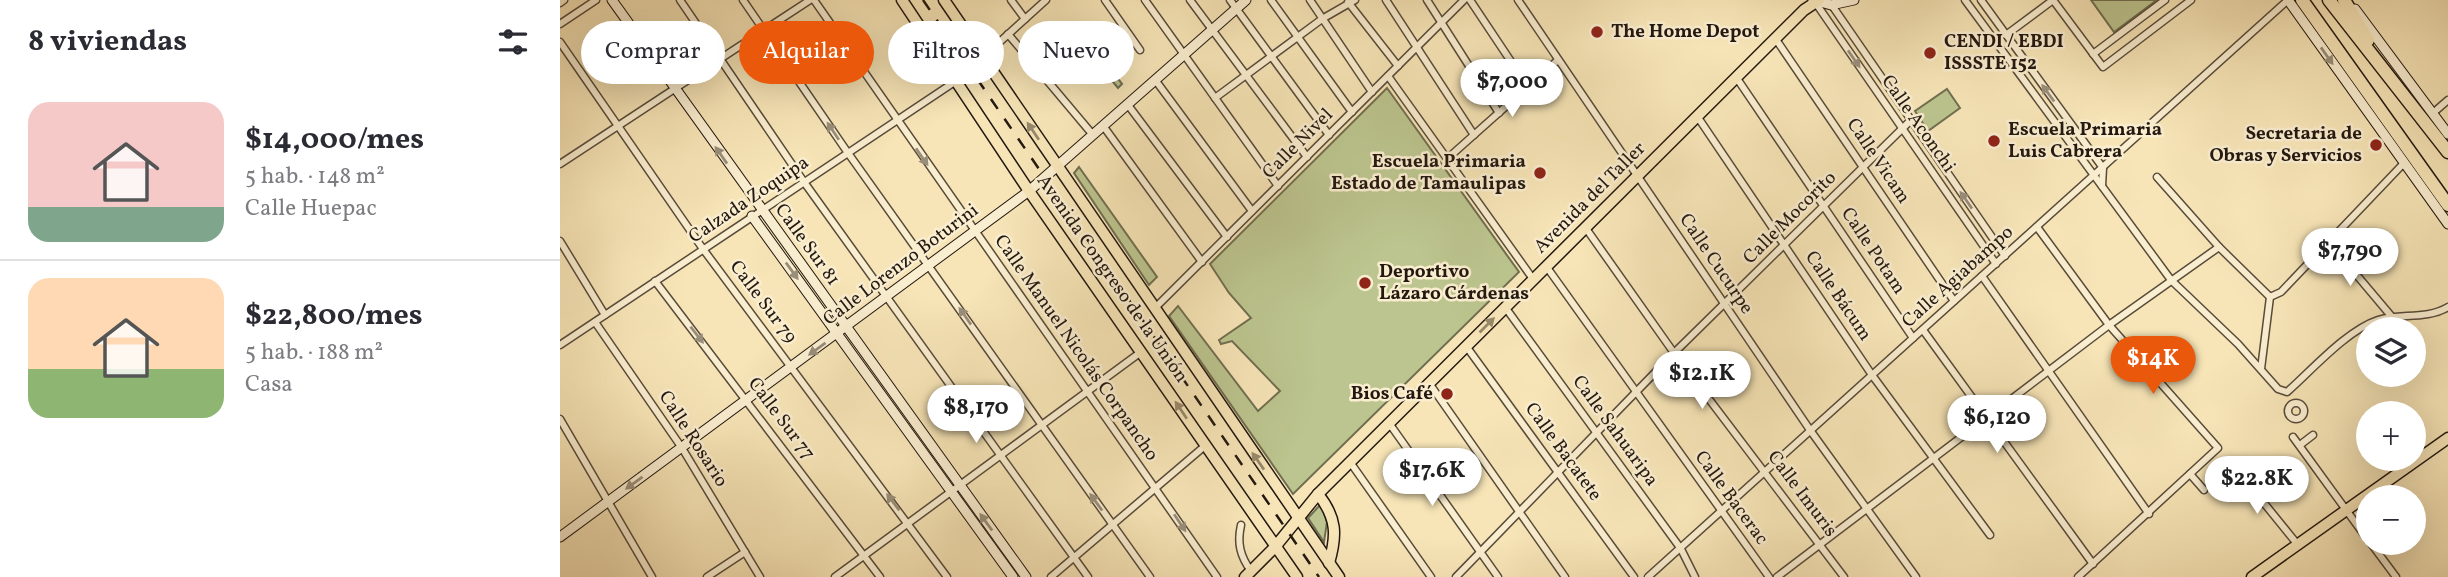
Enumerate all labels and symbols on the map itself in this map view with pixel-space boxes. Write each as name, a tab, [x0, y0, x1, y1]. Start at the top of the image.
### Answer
place label: The Home Depot	[1611, 19, 1760, 45]
marker: The Home Depot	[1589, 24, 1605, 40]
place label: CENDI / EBDI ISSSTE 152	[1944, 29, 2064, 77]
marker: CENDI / EBDI ISSSTE 152	[1922, 45, 1938, 61]
one-way arrow	[2320, 47, 2334, 65]
one-way arrow	[1847, 49, 1860, 68]
pin: $7,000	[1455, 60, 1569, 119]
street label: Calle Aconchi	[1875, 70, 1962, 178]
one-way arrow	[2042, 84, 2056, 102]
street label: Calle Nivel	[1257, 103, 1339, 185]
street label: Calle Vicam	[1840, 113, 1916, 209]
place label: Escuela Primaria Luis Cabrera	[2008, 117, 2162, 165]
one-way arrow	[826, 121, 839, 141]
place label: Secretaria de Obras y Servicios	[2209, 121, 2362, 169]
one-way arrow	[1027, 122, 1040, 141]
marker: Escuela Primaria Luis Cabrera	[1986, 133, 2002, 149]
street label: Avenida del Taller	[1528, 136, 1652, 260]
marker: Secretaria de Obras y Servicios	[2368, 137, 2384, 153]
one-way arrow	[714, 146, 728, 164]
one-way arrow	[914, 148, 928, 166]
place label: Escuela Primaria Estado de Tamaulipas	[1331, 149, 1526, 197]
street label: Calzada Zoquipa	[684, 150, 814, 250]
marker: Escuela Primaria Estado de Tamaulipas	[1532, 165, 1548, 181]
street label: Calle Mocorito	[1738, 166, 1842, 270]
street label: Avenida Congreso de la Unión	[1030, 170, 1194, 388]
one-way arrow	[1959, 191, 1973, 209]
street label: Calle Lorenzo Boturini	[818, 198, 984, 332]
street label: Calle Sur 81	[768, 199, 846, 291]
street label: Calle Potam	[1834, 202, 1912, 300]
street label: Calle Cucurpe	[1673, 209, 1759, 319]
street label: Calle Agiabampo	[1897, 220, 2019, 334]
pin: $7,790	[2293, 229, 2407, 288]
street label: Calle Manuel Nicolás Corpancho	[988, 230, 1164, 466]
street label: Calle Bácum	[1798, 246, 1878, 346]
street label: Calle Sur 79	[723, 255, 803, 349]
place label: Deportivo Lázaro Cárdenas	[1379, 259, 1529, 307]
one-way arrow	[785, 262, 799, 280]
marker: Deportivo Lázaro Cárdenas	[1357, 275, 1373, 291]
one-way arrow	[958, 307, 972, 325]
one-way arrow	[1479, 317, 1495, 333]
one-way arrow	[689, 326, 704, 344]
pin: $14K	[2112, 336, 2194, 396]
one-way arrow	[808, 341, 826, 355]
pin: $12.1K	[1645, 352, 1759, 411]
street label: Calle Sahuaripa	[1566, 370, 1664, 492]
street label: Calle Sur 77	[741, 372, 821, 466]
place label: Bios Café	[1351, 381, 1433, 407]
street label: Calle Rosario	[652, 386, 734, 492]
pin: $8,170	[919, 386, 1033, 445]
marker: Bios Café	[1439, 386, 1455, 402]
pin: $6,120	[1940, 396, 2054, 455]
street label: Calle Bacatete	[1518, 397, 1608, 507]
one-way arrow	[1174, 401, 1188, 419]
street label: Calle Imuris	[1761, 445, 1843, 543]
street label: Calle Bacerac	[1688, 446, 1774, 550]
pin: $17.6K	[1375, 448, 1489, 508]
one-way arrow	[1251, 452, 1265, 470]
pin: $22.8K	[2200, 456, 2314, 516]
one-way arrow	[625, 476, 643, 490]
one-way arrow	[886, 493, 900, 511]
one-way arrow	[1089, 493, 1103, 511]
one-way arrow	[979, 513, 993, 531]
one-way arrow	[1173, 514, 1187, 532]

